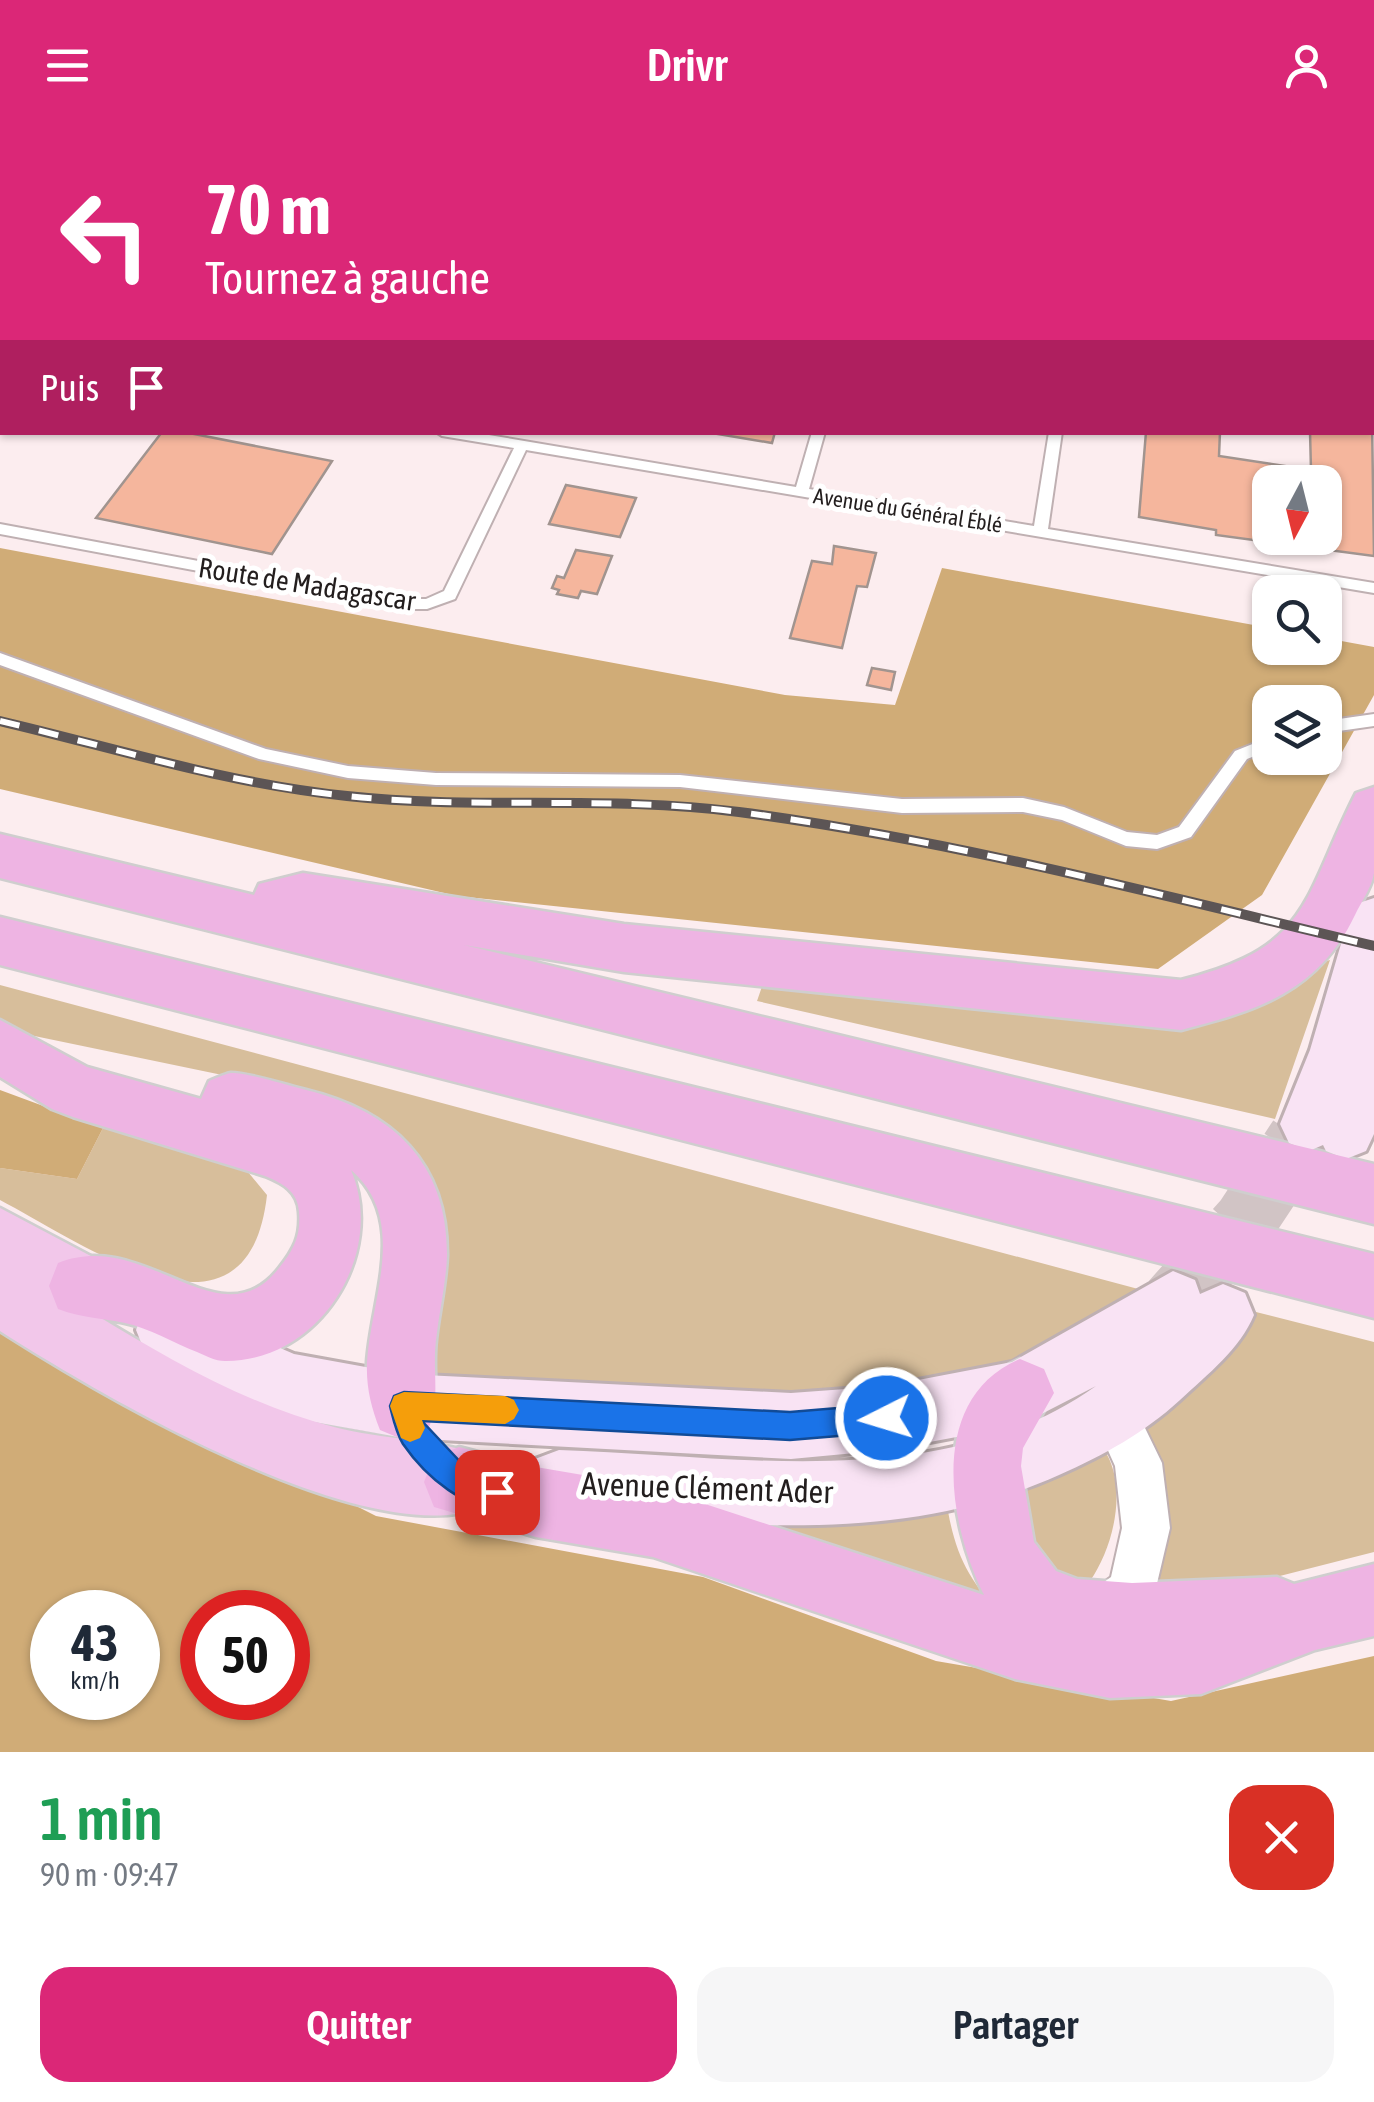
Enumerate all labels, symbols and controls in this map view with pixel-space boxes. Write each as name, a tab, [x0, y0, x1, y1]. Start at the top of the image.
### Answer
icon: menu	[40, 38, 95, 93]
icon: person	[1279, 38, 1334, 93]
text: Drivr	[647, 39, 727, 91]
text: 70 m	[205, 169, 331, 249]
icon: left	[40, 170, 170, 300]
text: Tournez à gauche	[205, 252, 490, 304]
icon: arrive	[119, 360, 174, 415]
text: Puis	[40, 366, 99, 409]
north arrow	[1252, 465, 1342, 555]
map controls	[1252, 465, 1342, 775]
street label: Avenue du Général Éblé	[812, 482, 1004, 538]
street label: Route de Madagascar	[196, 551, 418, 617]
button: search	[1252, 575, 1342, 665]
button: layers	[1252, 685, 1342, 775]
position arrow	[834, 1366, 938, 1470]
pin	[455, 1450, 540, 1535]
icon: arrive	[470, 1465, 525, 1520]
street label: Avenue Clément Ader	[581, 1465, 834, 1510]
speed limit sign: 50	[180, 1590, 310, 1720]
text: 43	[71, 1614, 118, 1672]
text: km/h	[70, 1666, 120, 1694]
text: 1 min	[40, 1784, 163, 1853]
button: close	[1229, 1785, 1334, 1890]
text: 90 m · 09:47	[40, 1856, 179, 1893]
button: Quitter	[40, 1967, 677, 2082]
button: Partager	[697, 1967, 1334, 2082]

